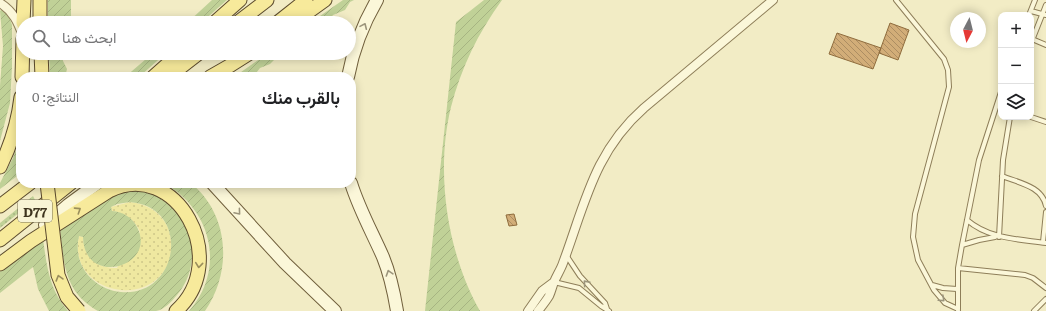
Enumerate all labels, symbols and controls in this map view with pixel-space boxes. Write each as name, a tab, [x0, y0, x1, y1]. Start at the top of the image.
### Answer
north arrow	[950, 12, 986, 48]
map controls	[998, 12, 1034, 120]
button: +	[998, 12, 1034, 48]
search box	[16, 16, 356, 60]
one-way arrow	[359, 23, 367, 30]
text: ابحث هنا	[62, 25, 116, 48]
icon: search	[30, 27, 52, 49]
button: −	[998, 48, 1034, 84]
text: بالقرب منك	[262, 84, 340, 109]
button: layers	[998, 84, 1034, 120]
text: النتائج: 0	[32, 87, 79, 106]
road number: D77	[18, 200, 52, 222]
one-way arrow	[233, 207, 240, 214]
one-way arrow	[74, 208, 81, 215]
one-way arrow	[195, 262, 204, 268]
one-way arrow	[385, 270, 393, 277]
one-way arrow	[55, 275, 64, 282]
one-way arrow	[583, 280, 590, 287]
one-way arrow	[937, 295, 945, 302]

